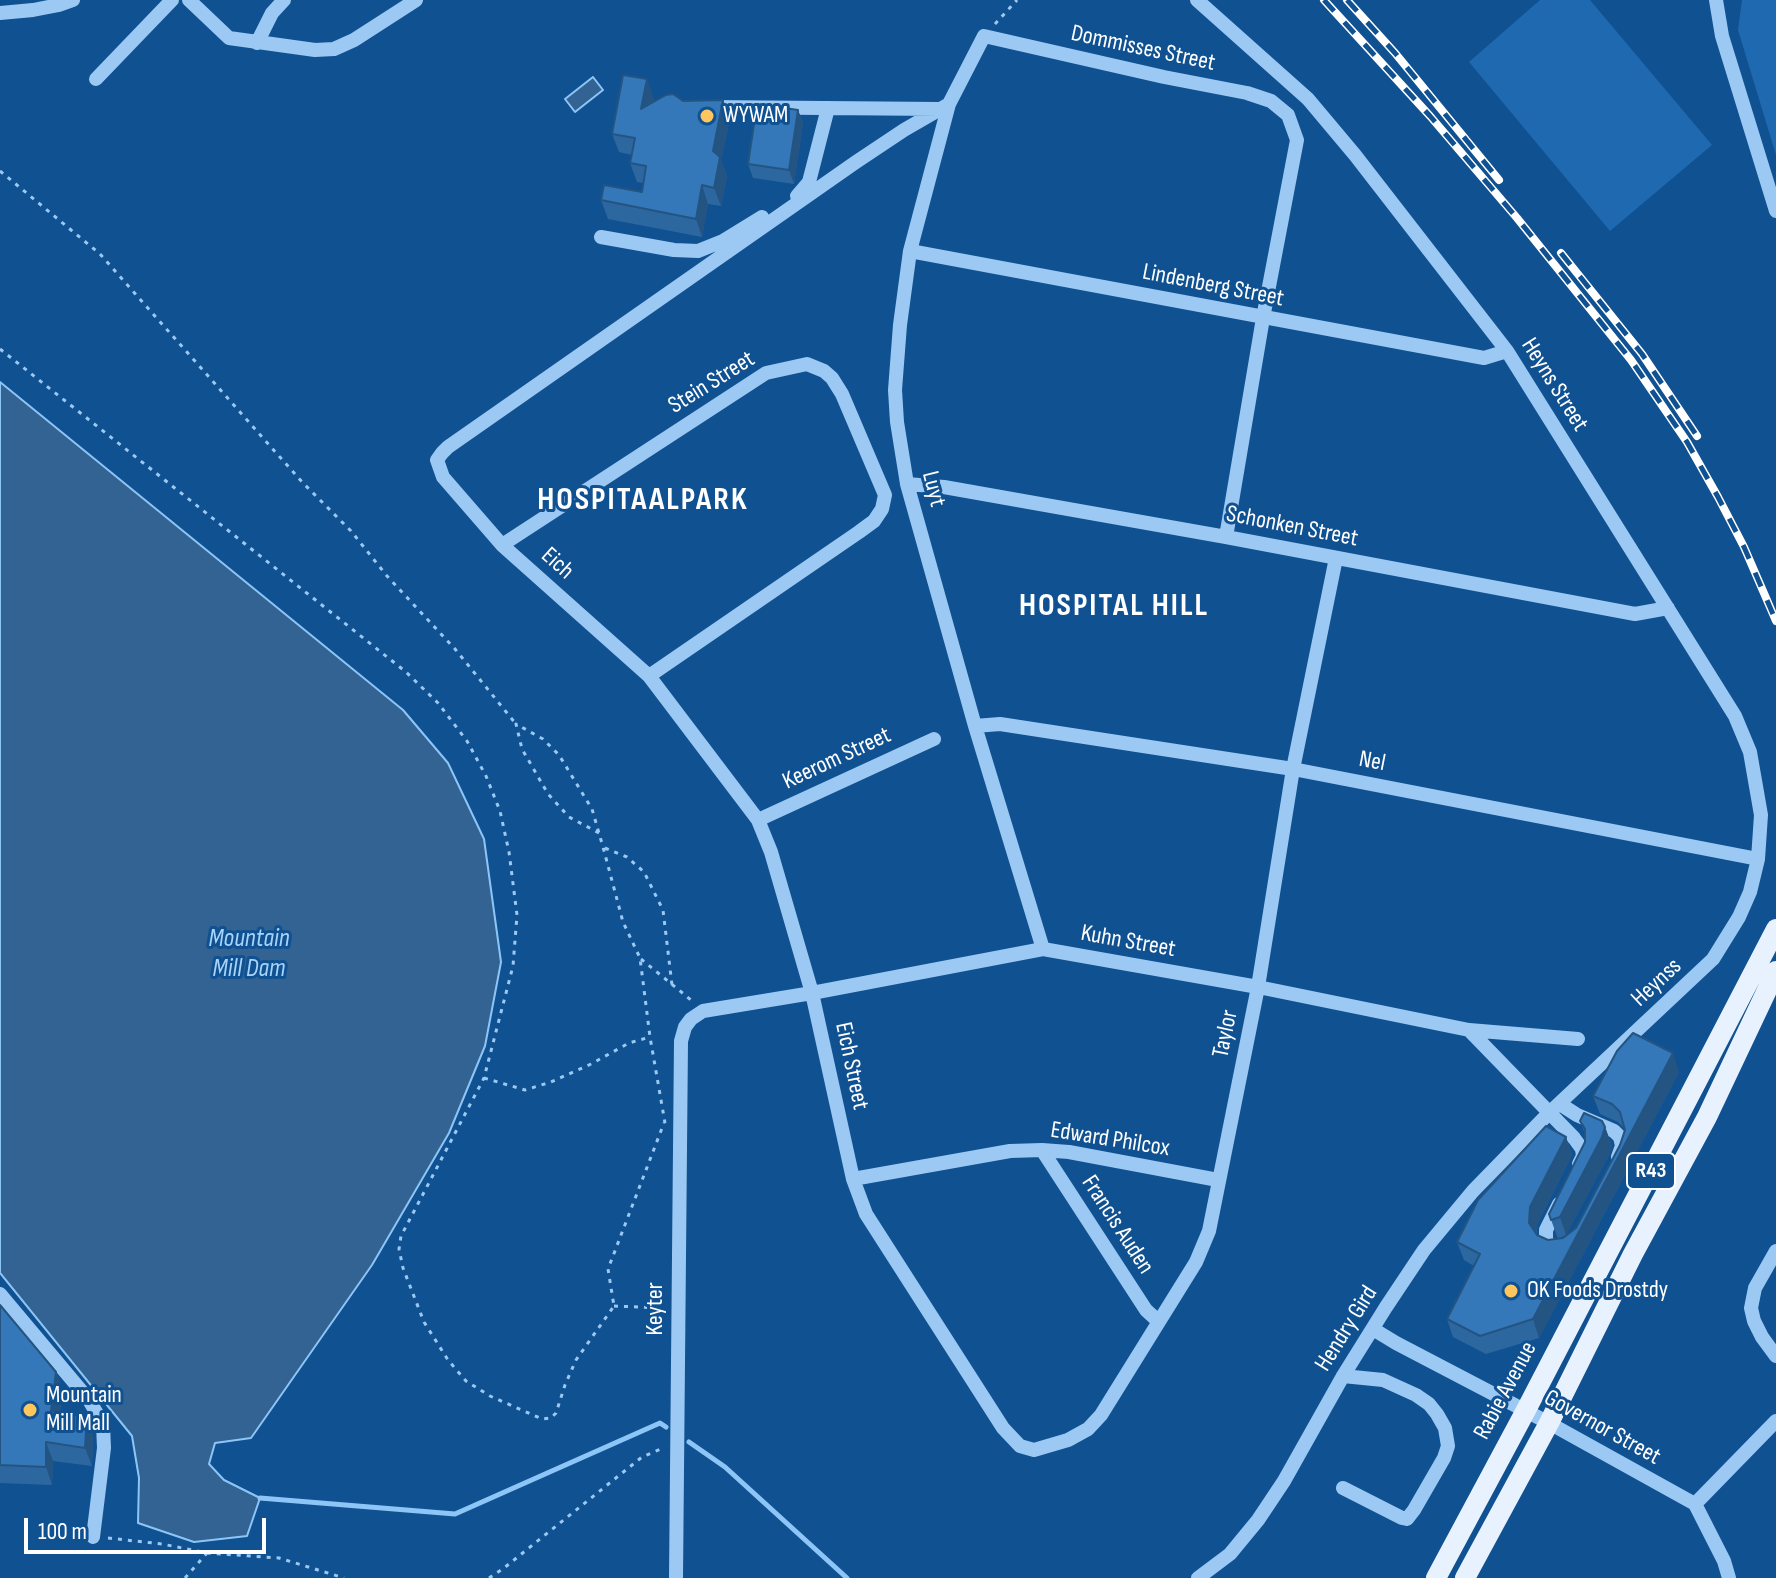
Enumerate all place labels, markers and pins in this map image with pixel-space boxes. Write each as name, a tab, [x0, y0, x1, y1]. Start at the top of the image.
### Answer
place label: WYWAM	[723, 102, 788, 130]
marker: WYWAM	[698, 107, 716, 125]
place label: OK Foods Drostdy	[1527, 1277, 1668, 1305]
marker: OK Foods Drostdy	[1502, 1282, 1520, 1300]
place label: Mountain Mill Mall	[46, 1382, 122, 1438]
marker: Mountain Mill Mall	[21, 1401, 39, 1419]

